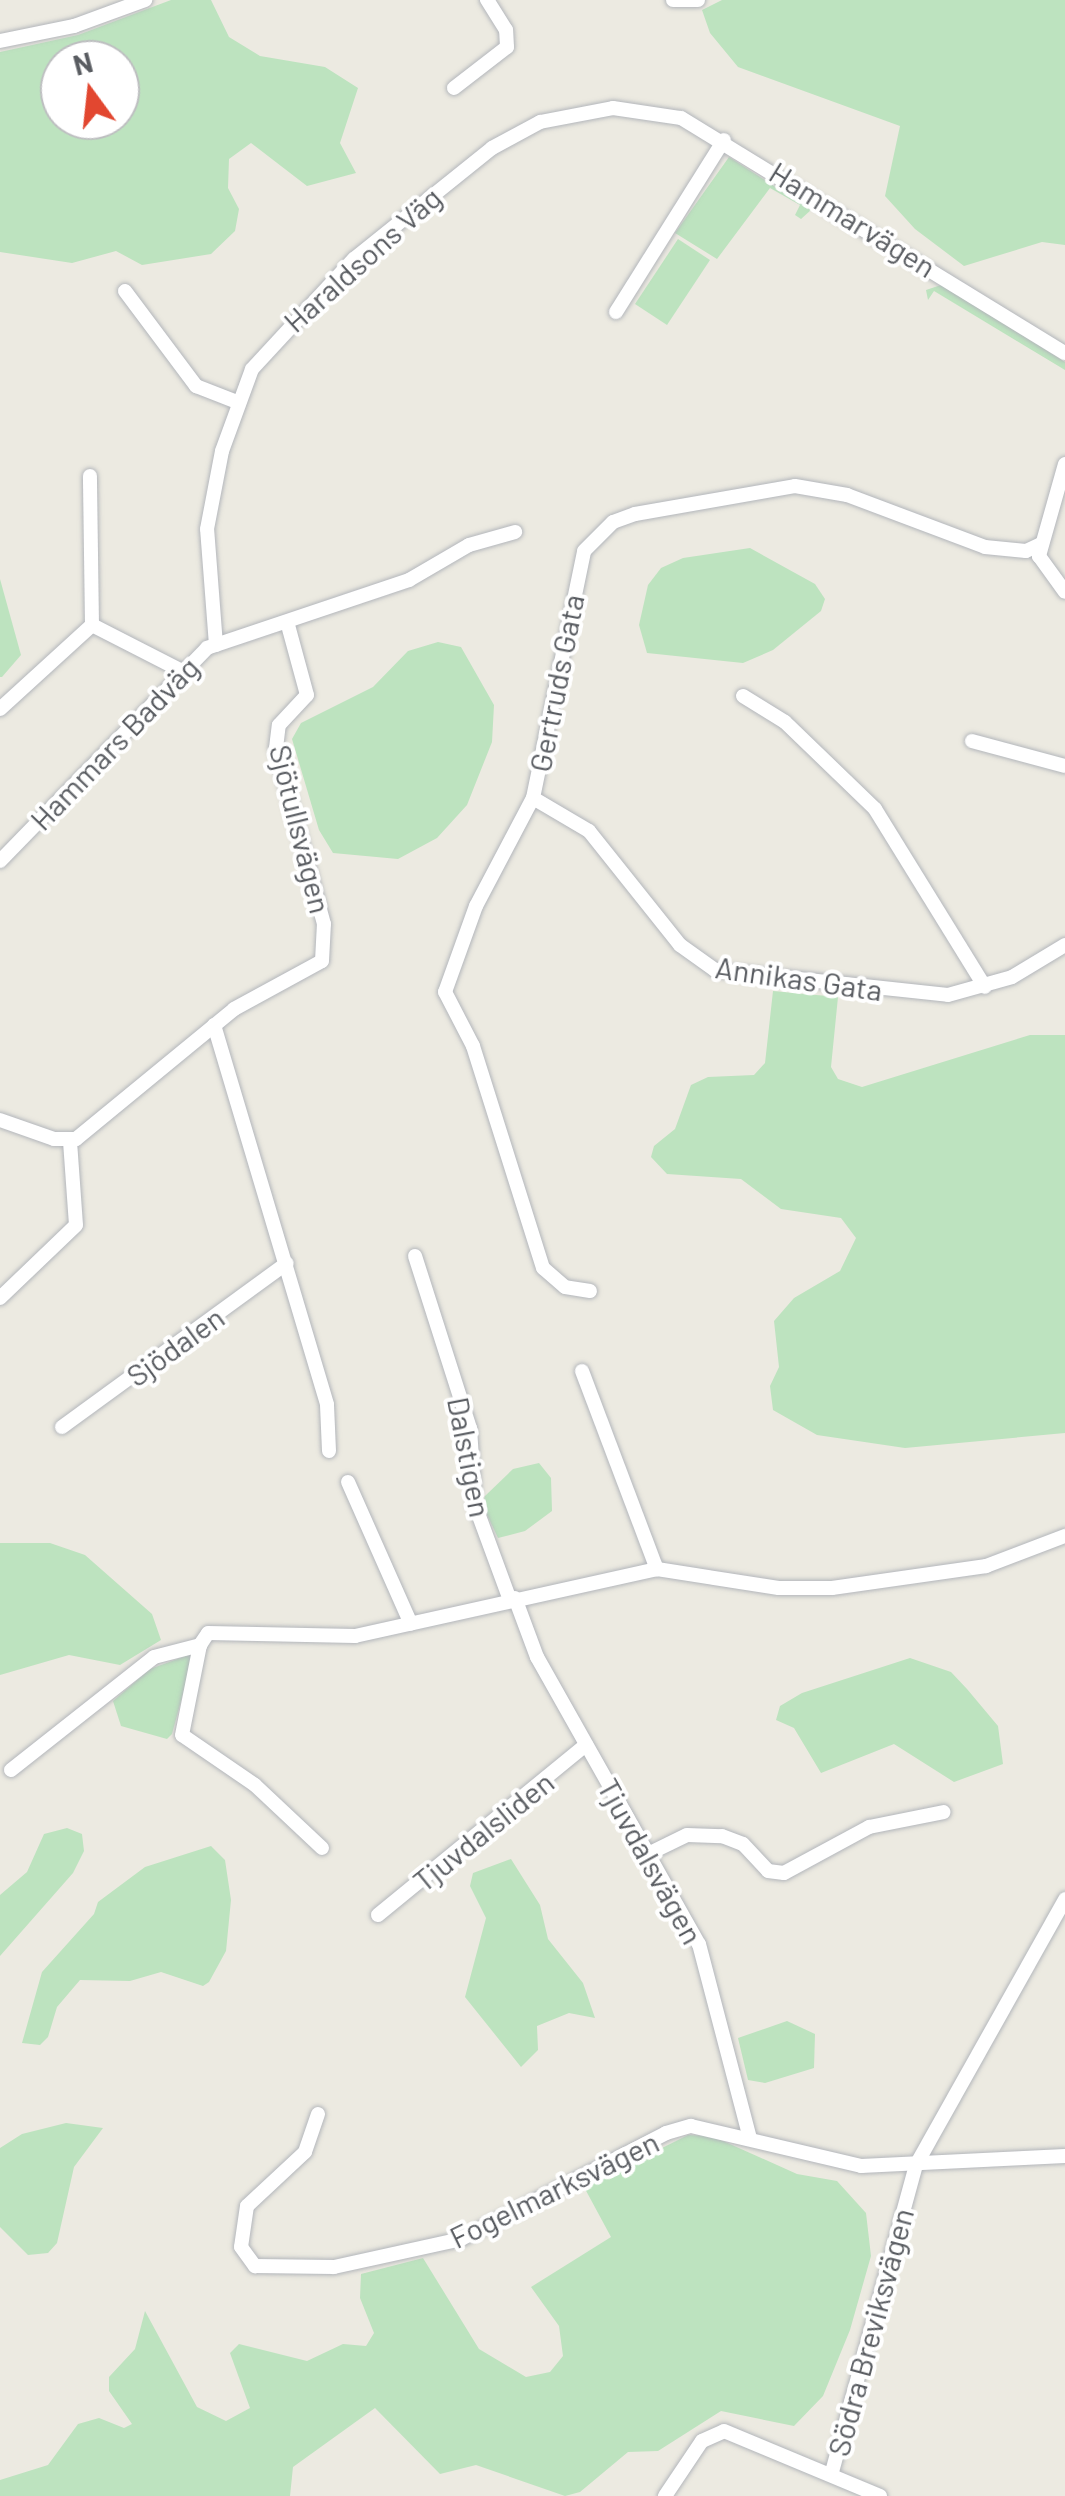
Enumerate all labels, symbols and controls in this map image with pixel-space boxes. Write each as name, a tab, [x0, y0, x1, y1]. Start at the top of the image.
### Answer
north arrow	[40, 40, 140, 140]
text: N	[69, 44, 96, 82]
street label: Hammarvägen	[763, 154, 943, 284]
street label: Haraldsons Väg	[276, 179, 448, 339]
street label: Gertruds Gata	[521, 591, 591, 775]
street label: Hammars Badväg	[22, 649, 206, 837]
street label: Sjötullsvägen	[263, 741, 339, 917]
street label: Annikas Gata	[713, 948, 885, 1008]
street label: Sjödalen	[119, 1299, 231, 1393]
street label: Dalstigen	[441, 1394, 499, 1520]
street label: Tjuvdalsliden	[405, 1763, 561, 1899]
street label: Tjuvdalsvägen	[591, 1772, 711, 1950]
street label: Fogelmarksvägen	[444, 2123, 664, 2255]
street label: Södra Breviksvägen	[820, 2204, 920, 2460]

